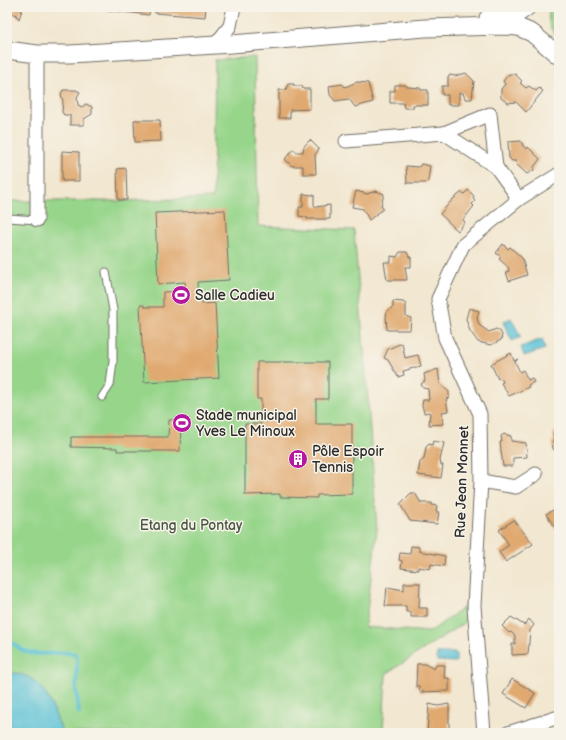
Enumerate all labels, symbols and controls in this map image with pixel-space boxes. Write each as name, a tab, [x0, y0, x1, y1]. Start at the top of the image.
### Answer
sports icon: Salle Cadieu	[170, 284, 192, 306]
place label: Salle Cadieu	[195, 287, 275, 304]
place label: Stade municipal Yves Le Minoux	[195, 407, 297, 440]
sports icon: Stade municipal Yves Le Minoux	[171, 412, 193, 434]
street label: Rue Jean Monnet	[452, 425, 472, 538]
place label: Pôle Espoir Tennis	[312, 443, 385, 476]
building icon: Pôle Espoir Tennis	[287, 448, 309, 470]
park label: Etang du Pontay	[140, 517, 243, 534]

